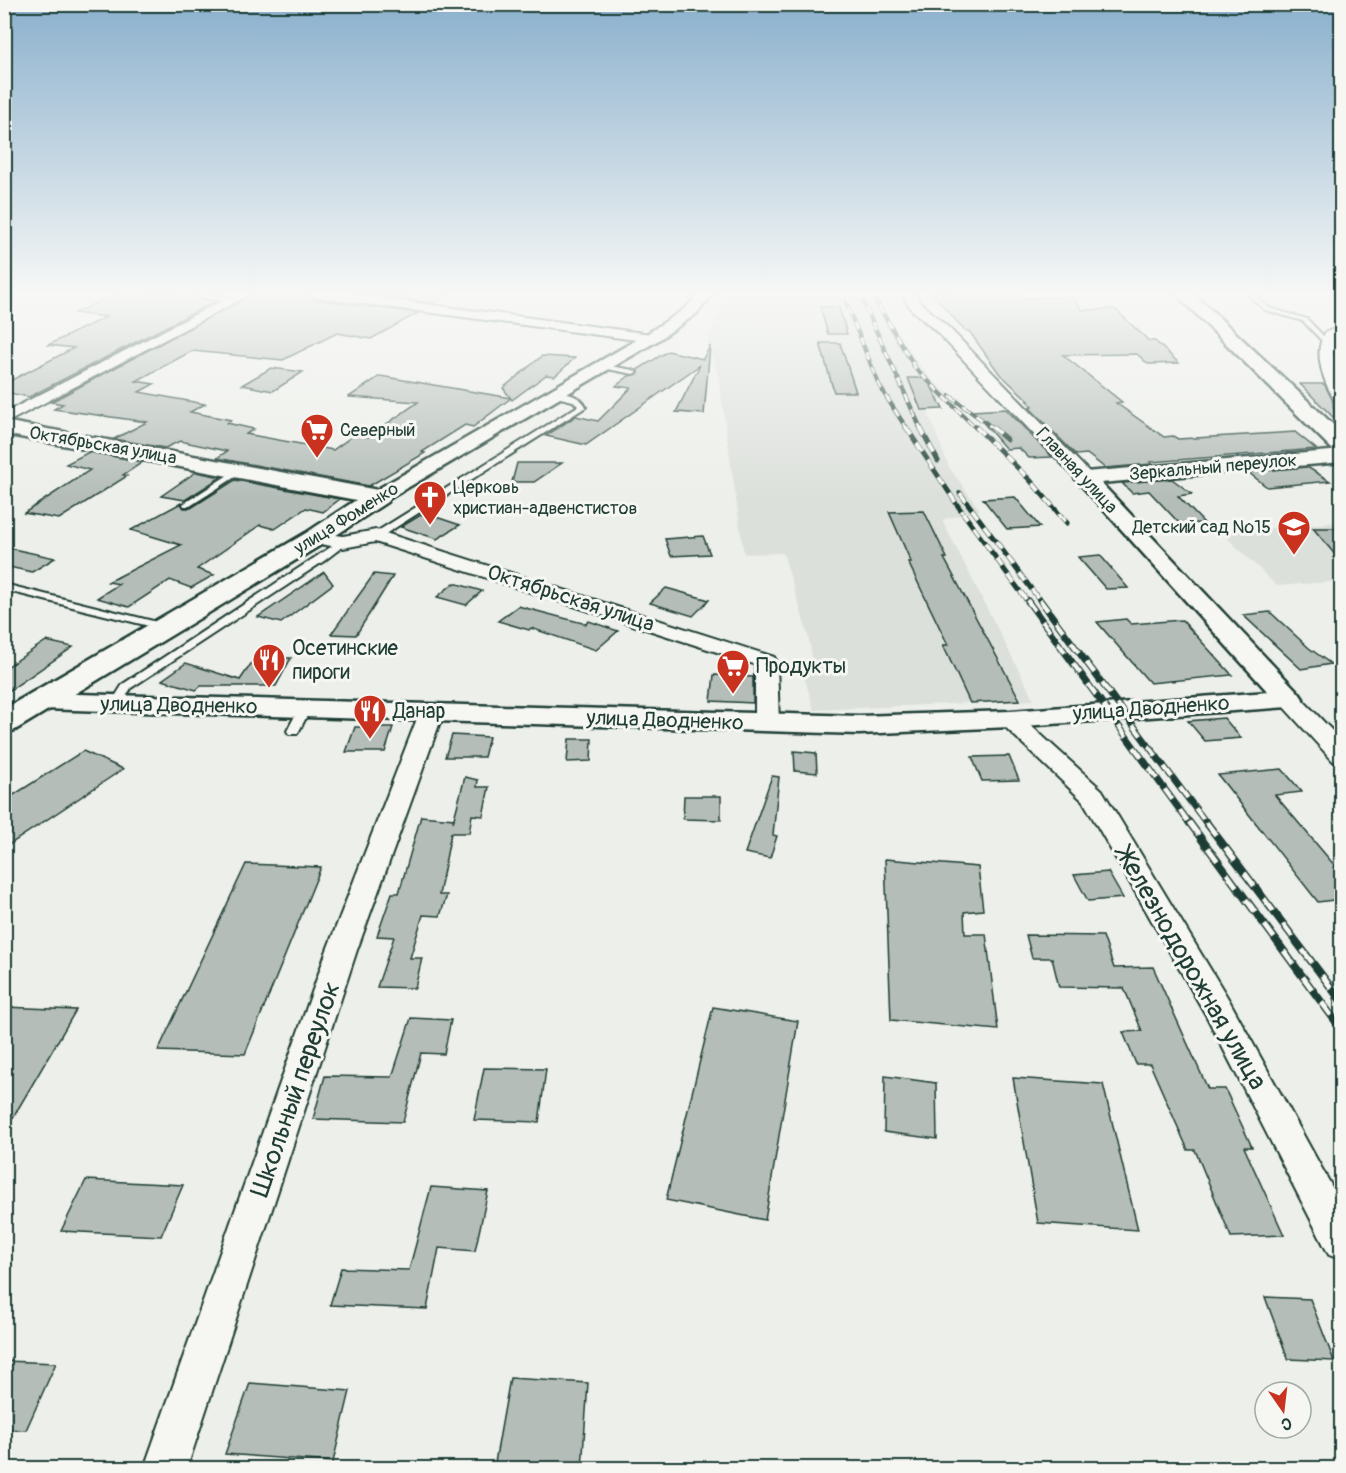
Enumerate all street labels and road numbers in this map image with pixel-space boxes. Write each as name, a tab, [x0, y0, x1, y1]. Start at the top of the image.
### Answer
street label: Октябрьская улица	[27, 421, 178, 470]
street label: Главная улица	[1031, 422, 1123, 518]
street label: Зеркальный переулок	[1128, 449, 1298, 486]
street label: улица Фоменко	[289, 477, 403, 560]
street label: Октябрьская улица	[484, 559, 658, 638]
street label: улица Дводненко	[1071, 690, 1230, 728]
street label: улица Дводненко	[99, 691, 258, 720]
street label: улица Дводненко	[585, 704, 744, 737]
street label: Железнодорожная улица	[1107, 838, 1274, 1095]
street label: Школьный переулок	[244, 978, 348, 1201]

